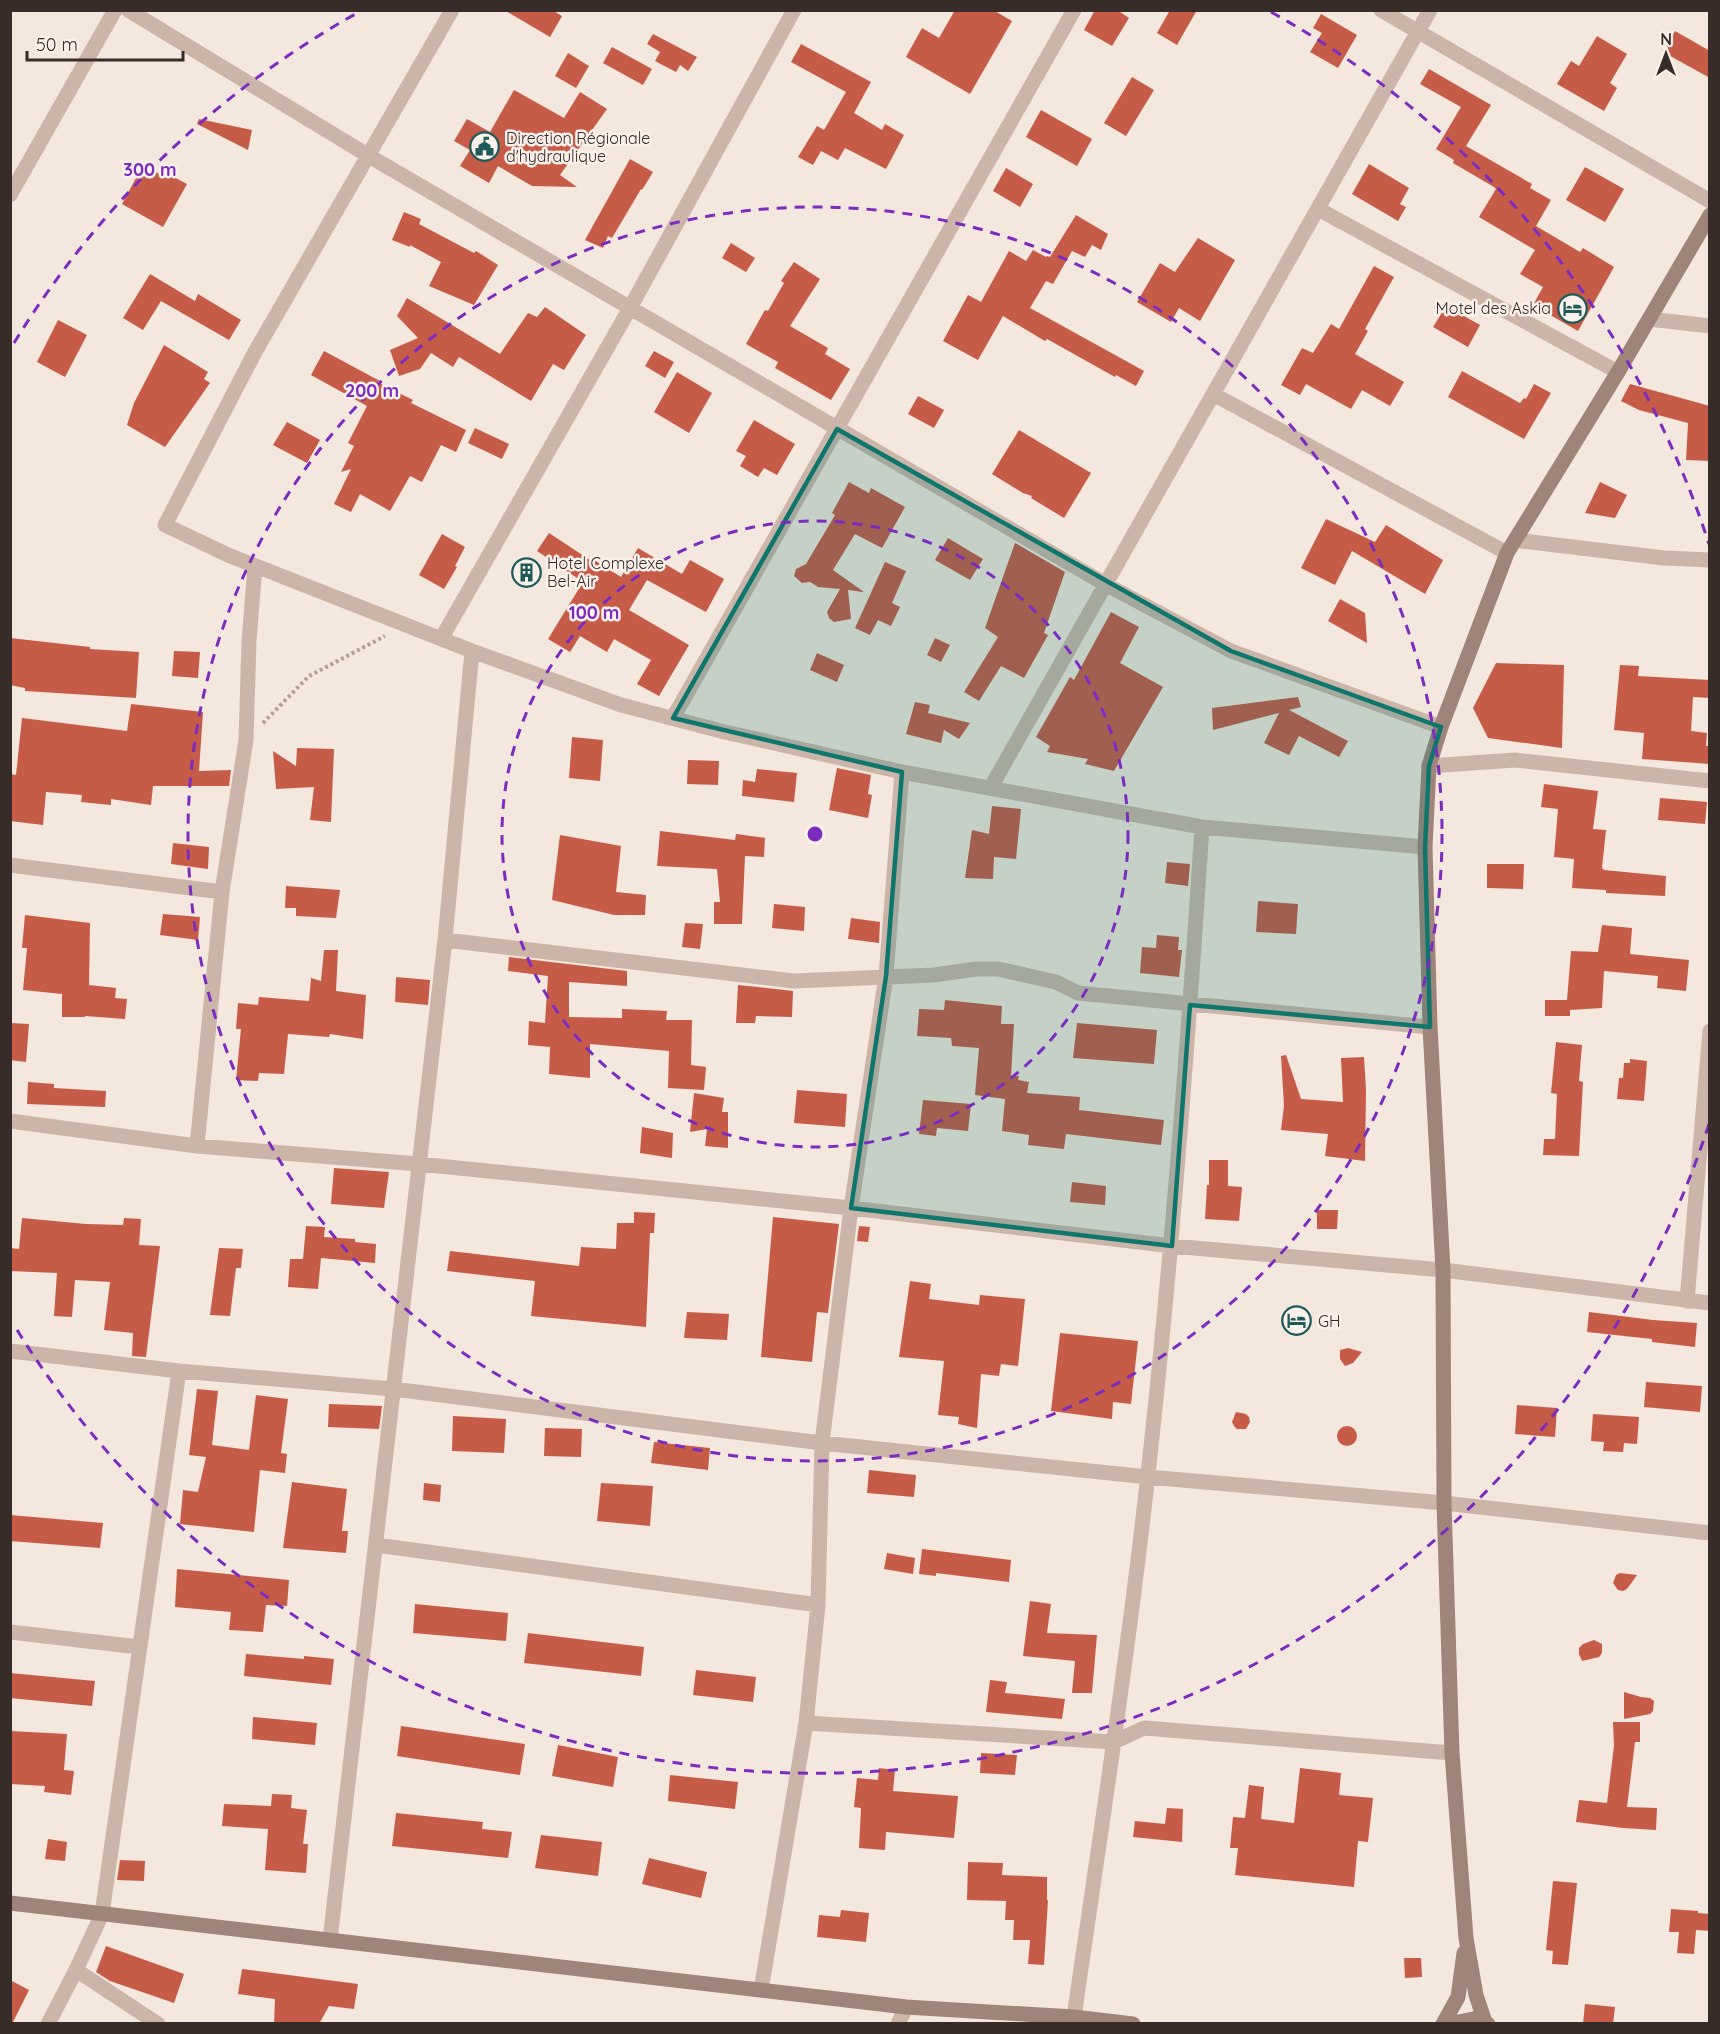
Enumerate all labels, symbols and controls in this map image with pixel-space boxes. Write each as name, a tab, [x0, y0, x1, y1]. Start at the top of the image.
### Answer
scale bar	[27, 24, 183, 62]
north arrow	[1636, 24, 1696, 84]
text: N	[1660, 29, 1672, 49]
text: 50 m	[36, 33, 78, 56]
place label: Direction Régionale d'hydraulique	[506, 128, 650, 166]
public building icon: Direction Régionale d'hydraulique	[469, 131, 501, 163]
text: 300 m	[123, 158, 177, 181]
hotel icon: Motel des Askia	[1556, 292, 1588, 324]
place label: Motel des Askia	[1436, 298, 1551, 318]
text: 200 m	[345, 379, 399, 402]
place label: Hotel Complexe Bel-Air	[547, 553, 664, 591]
building icon: Hotel Complexe Bel-Air	[510, 556, 542, 588]
text: 100 m	[569, 601, 619, 624]
centre of rings	[805, 824, 825, 844]
hotel icon: GH	[1281, 1305, 1313, 1337]
place label: GH	[1318, 1311, 1341, 1331]

